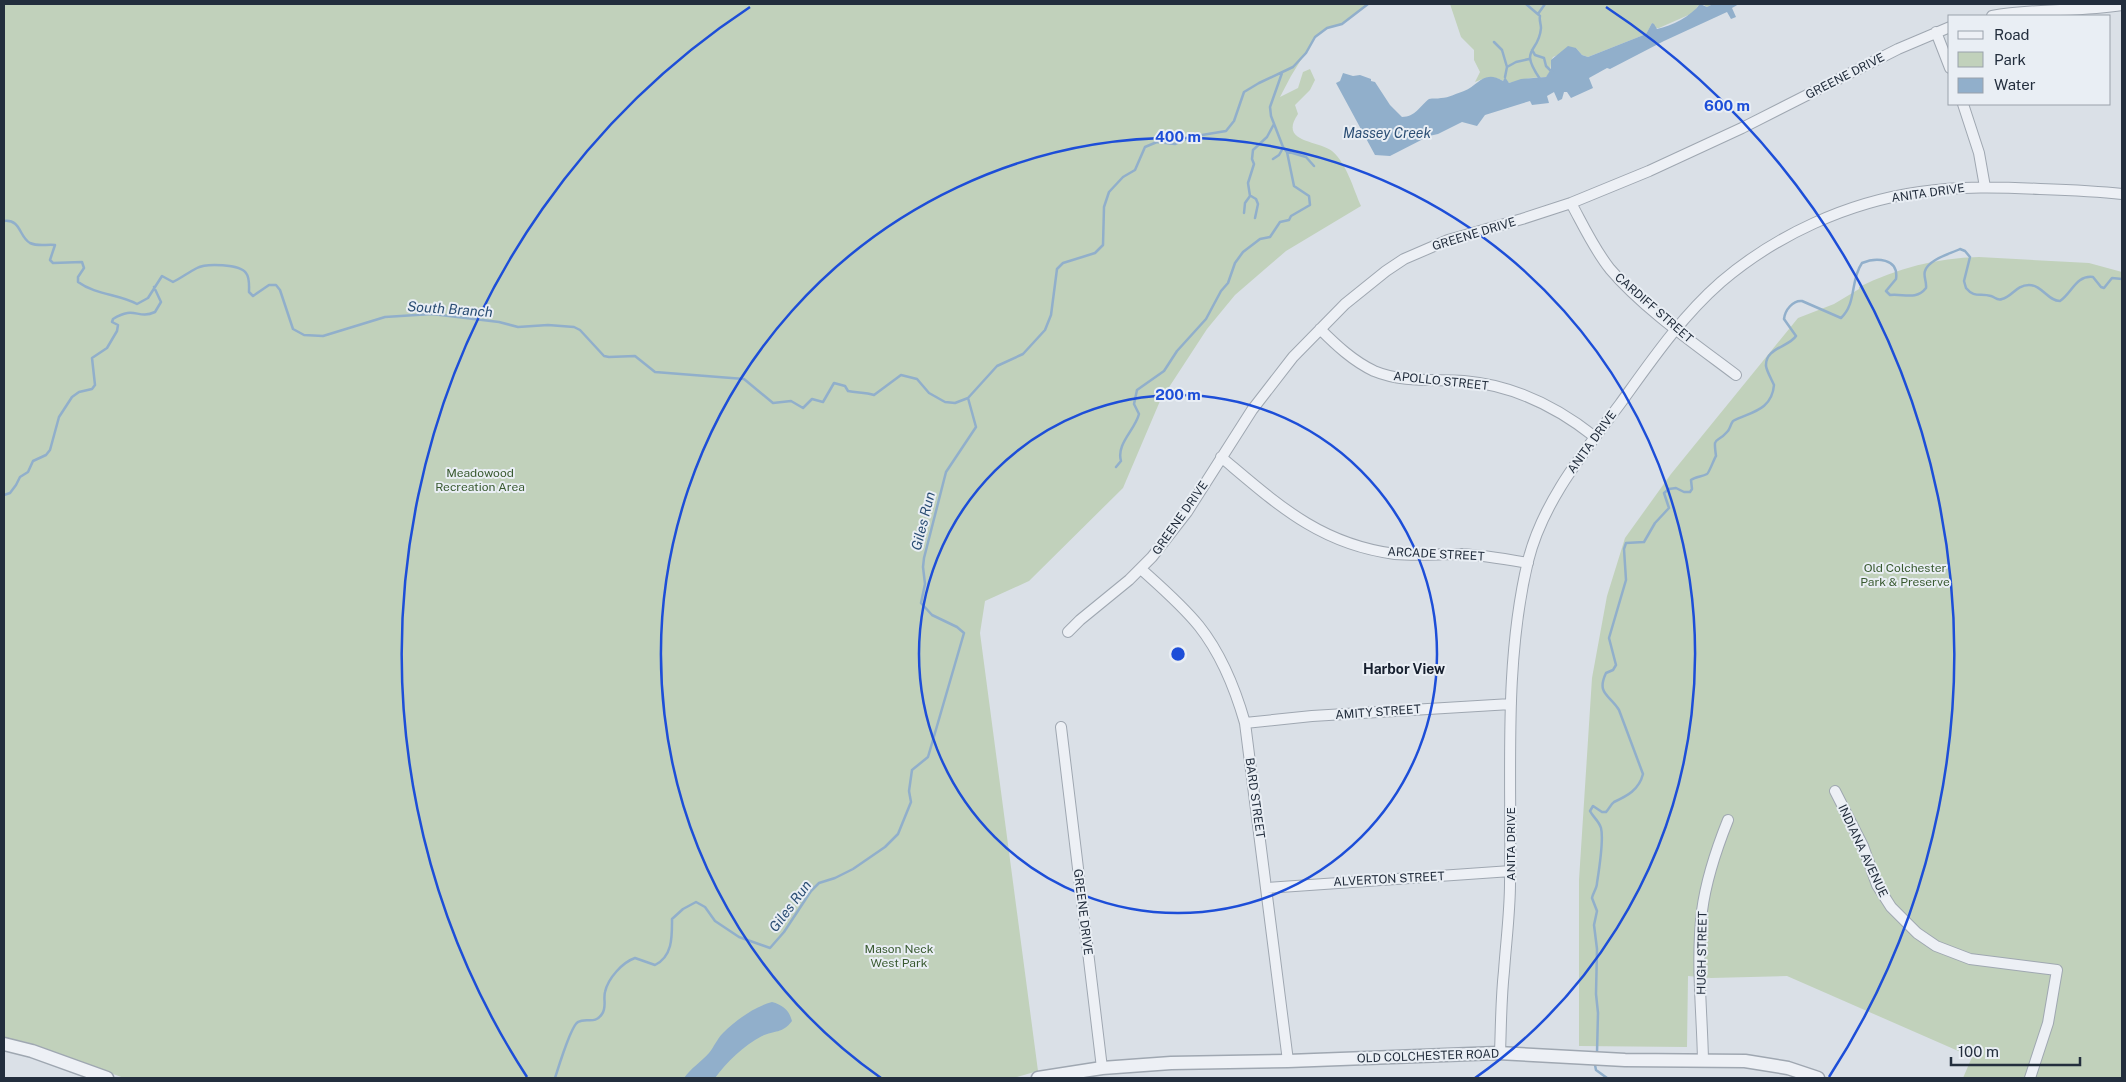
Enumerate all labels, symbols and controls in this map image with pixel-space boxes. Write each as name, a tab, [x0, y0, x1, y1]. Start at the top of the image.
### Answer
legend	[1948, 15, 2111, 105]
text: Road	[1994, 26, 2030, 43]
street label: GREENE DRIVE	[1803, 50, 1887, 102]
text: Park	[1994, 51, 2026, 68]
text: Water	[1994, 76, 2036, 93]
text: 600 m	[1704, 97, 1750, 114]
water label: Massey Creek	[1343, 125, 1431, 141]
text: 400 m	[1155, 128, 1201, 145]
street label: ANITA DRIVE	[1890, 181, 1966, 205]
street label: GREENE DRIVE	[1430, 215, 1518, 253]
street label: CARDIFF STREET	[1612, 270, 1696, 346]
water label: South Branch	[407, 298, 493, 320]
street label: APOLLO STREET	[1393, 369, 1489, 393]
text: 200 m	[1155, 386, 1201, 403]
street label: ANITA DRIVE	[1565, 408, 1619, 476]
park label: Meadowood Recreation Area	[435, 466, 525, 494]
street label: GREENE DRIVE	[1149, 478, 1211, 558]
water label: Giles Run	[908, 490, 938, 552]
street label: ARCADE STREET	[1387, 544, 1485, 564]
park label: Old Colchester Park & Preserve	[1860, 561, 1950, 589]
centre of rings	[1169, 645, 1187, 663]
district label: Harbor View	[1363, 661, 1445, 677]
street label: AMITY STREET	[1335, 702, 1421, 722]
street label: BARD STREET	[1242, 757, 1268, 839]
street label: INDIANA AVENUE	[1835, 802, 1891, 900]
street label: ANITA DRIVE	[1504, 807, 1518, 881]
street label: GREENE DRIVE	[1071, 868, 1095, 956]
street label: ALVERTON STREET	[1333, 869, 1445, 889]
water label: Giles Run	[766, 877, 815, 935]
street label: HUGH STREET	[1694, 911, 1710, 995]
park label: Mason Neck West Park	[865, 942, 934, 970]
scale bar	[1951, 1034, 2080, 1066]
text: 100 m	[1958, 1043, 1999, 1060]
street label: OLD COLCHESTER ROAD	[1357, 1047, 1499, 1065]

